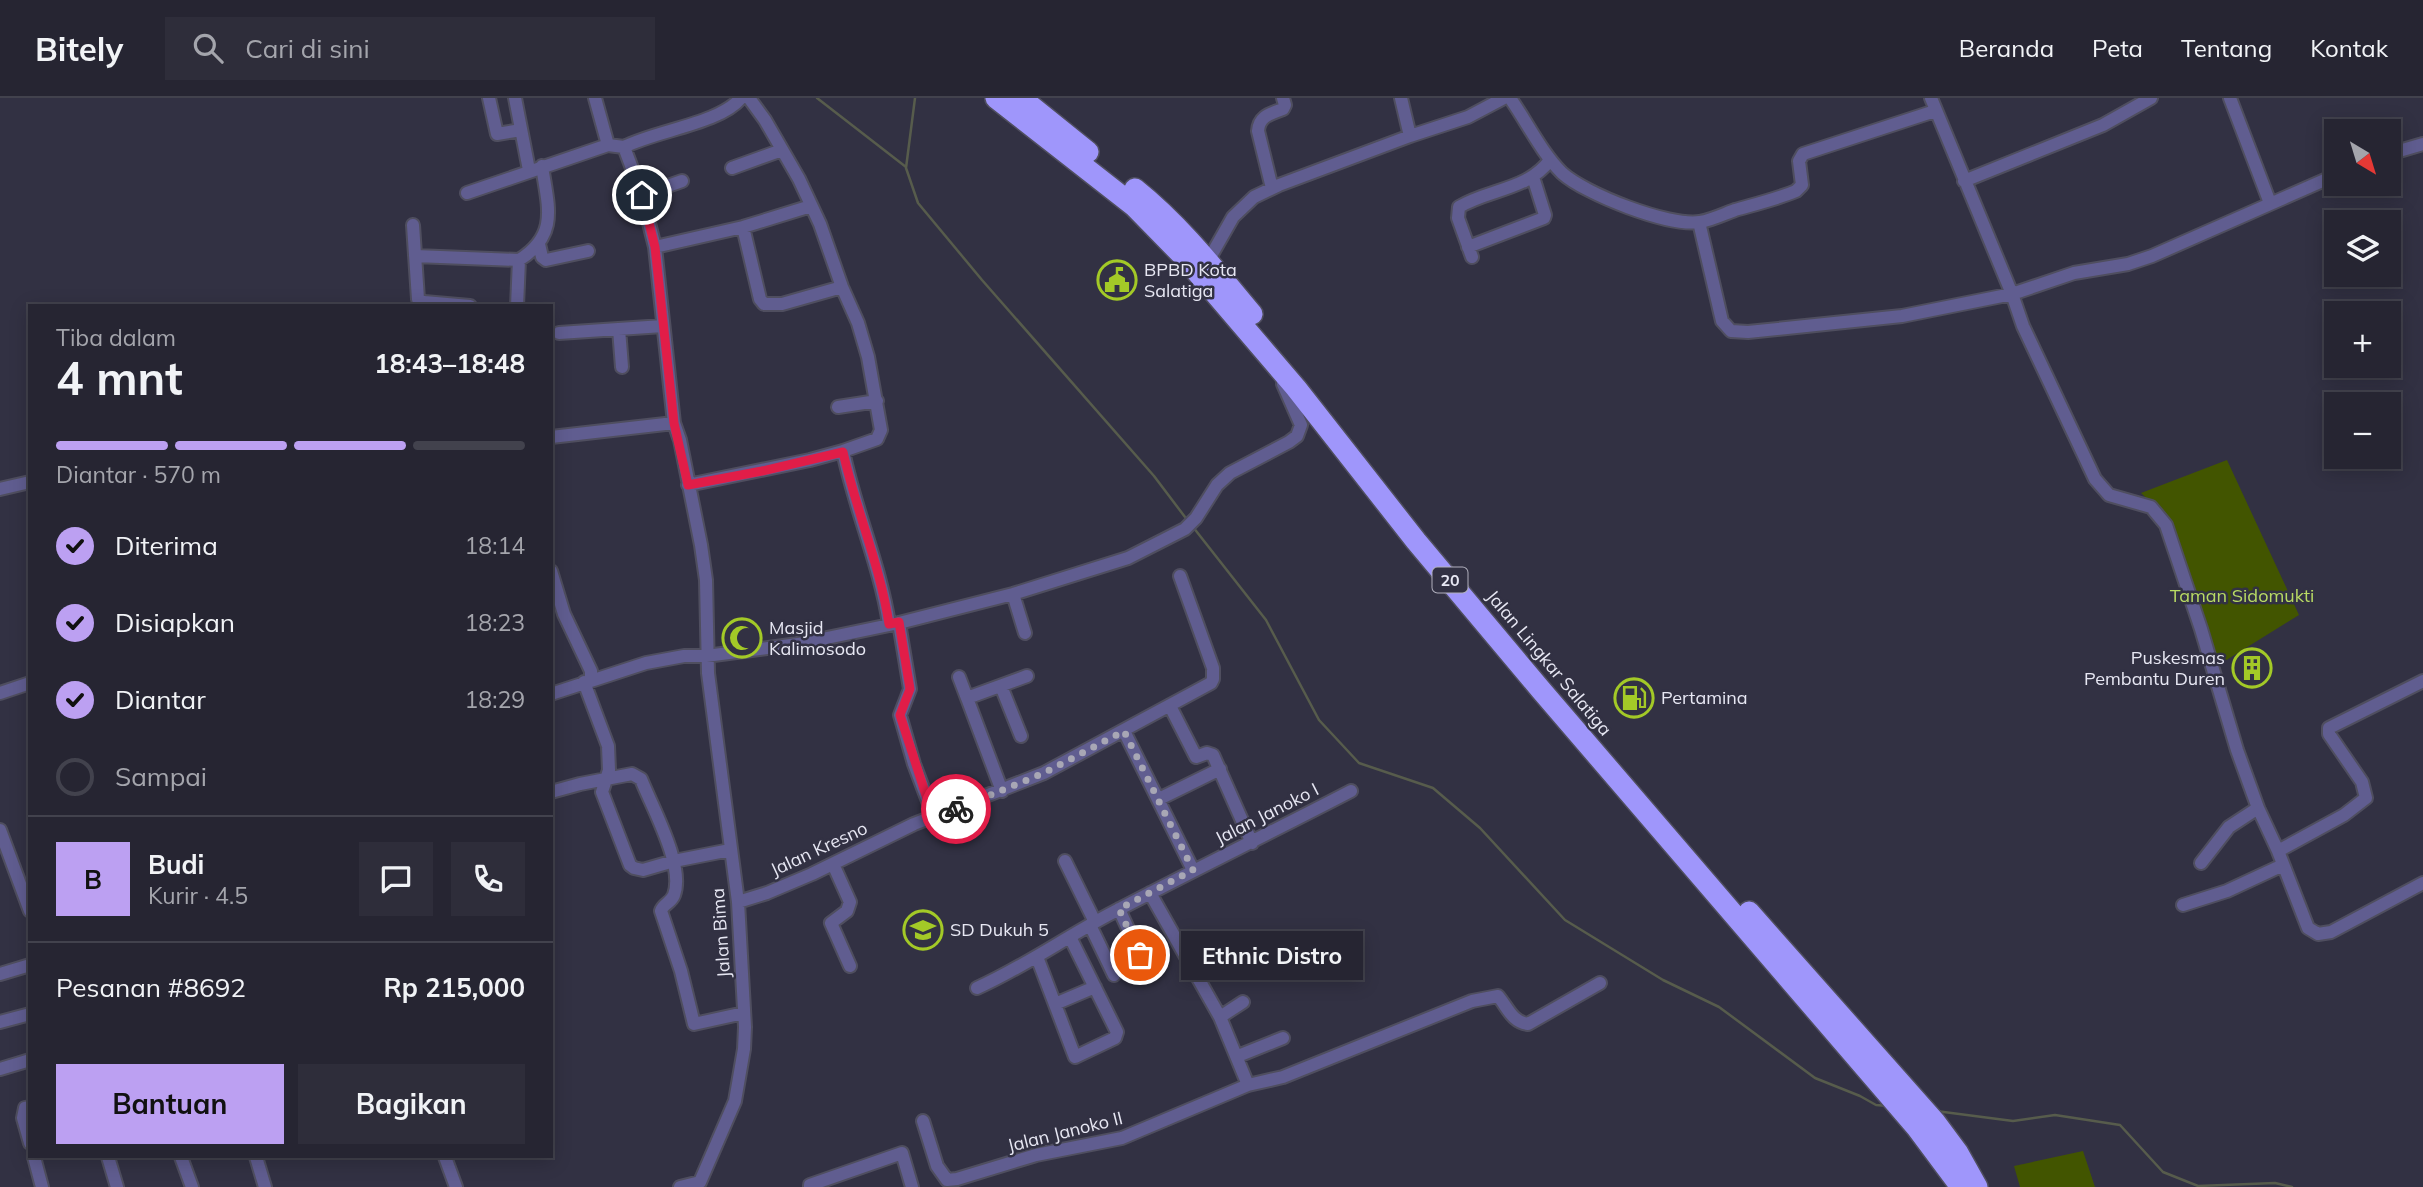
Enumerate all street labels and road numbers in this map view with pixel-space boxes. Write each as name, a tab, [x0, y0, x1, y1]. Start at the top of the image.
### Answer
road number: 20	[1432, 568, 1468, 593]
street label: Jalan Lingkar Salatiga	[1482, 585, 1617, 740]
street label: Jalan Janoko I	[1211, 778, 1322, 850]
street label: Jalan Kresno	[767, 816, 871, 881]
street label: Jalan Bima	[706, 887, 735, 979]
street label: Jalan Janoko II	[1005, 1106, 1125, 1157]

